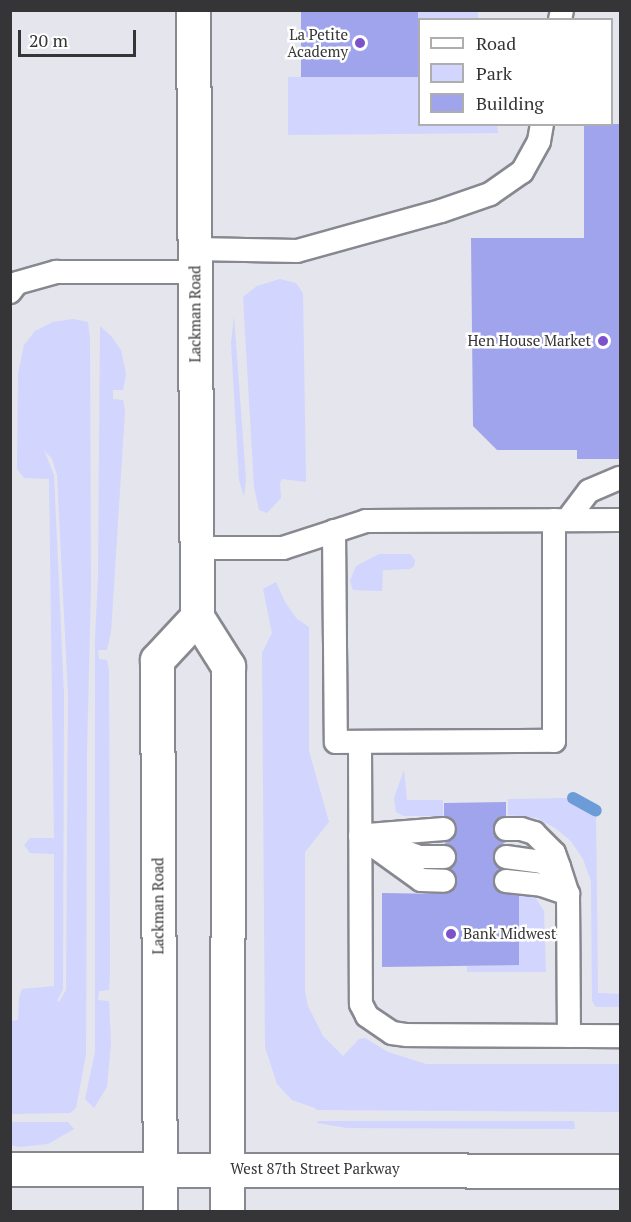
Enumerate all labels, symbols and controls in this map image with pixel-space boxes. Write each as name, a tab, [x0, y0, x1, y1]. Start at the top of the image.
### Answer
scale bar	[21, 18, 140, 56]
legend	[418, 18, 613, 126]
place label: La Petite Academy	[287, 25, 348, 60]
text: 20 m	[29, 28, 68, 52]
text: Road	[476, 31, 516, 55]
marker: La Petite Academy	[353, 36, 367, 50]
text: Park	[476, 61, 512, 85]
text: Building	[476, 91, 544, 115]
street label: Lackman Road	[186, 265, 204, 363]
place label: Hen House Market	[467, 332, 591, 350]
marker: Hen House Market	[596, 334, 610, 348]
street label: Lackman Road	[149, 857, 167, 955]
place label: Bank Midwest	[463, 925, 556, 943]
marker: Bank Midwest	[444, 927, 458, 941]
street label: West 87th Street Parkway	[230, 1160, 400, 1178]

